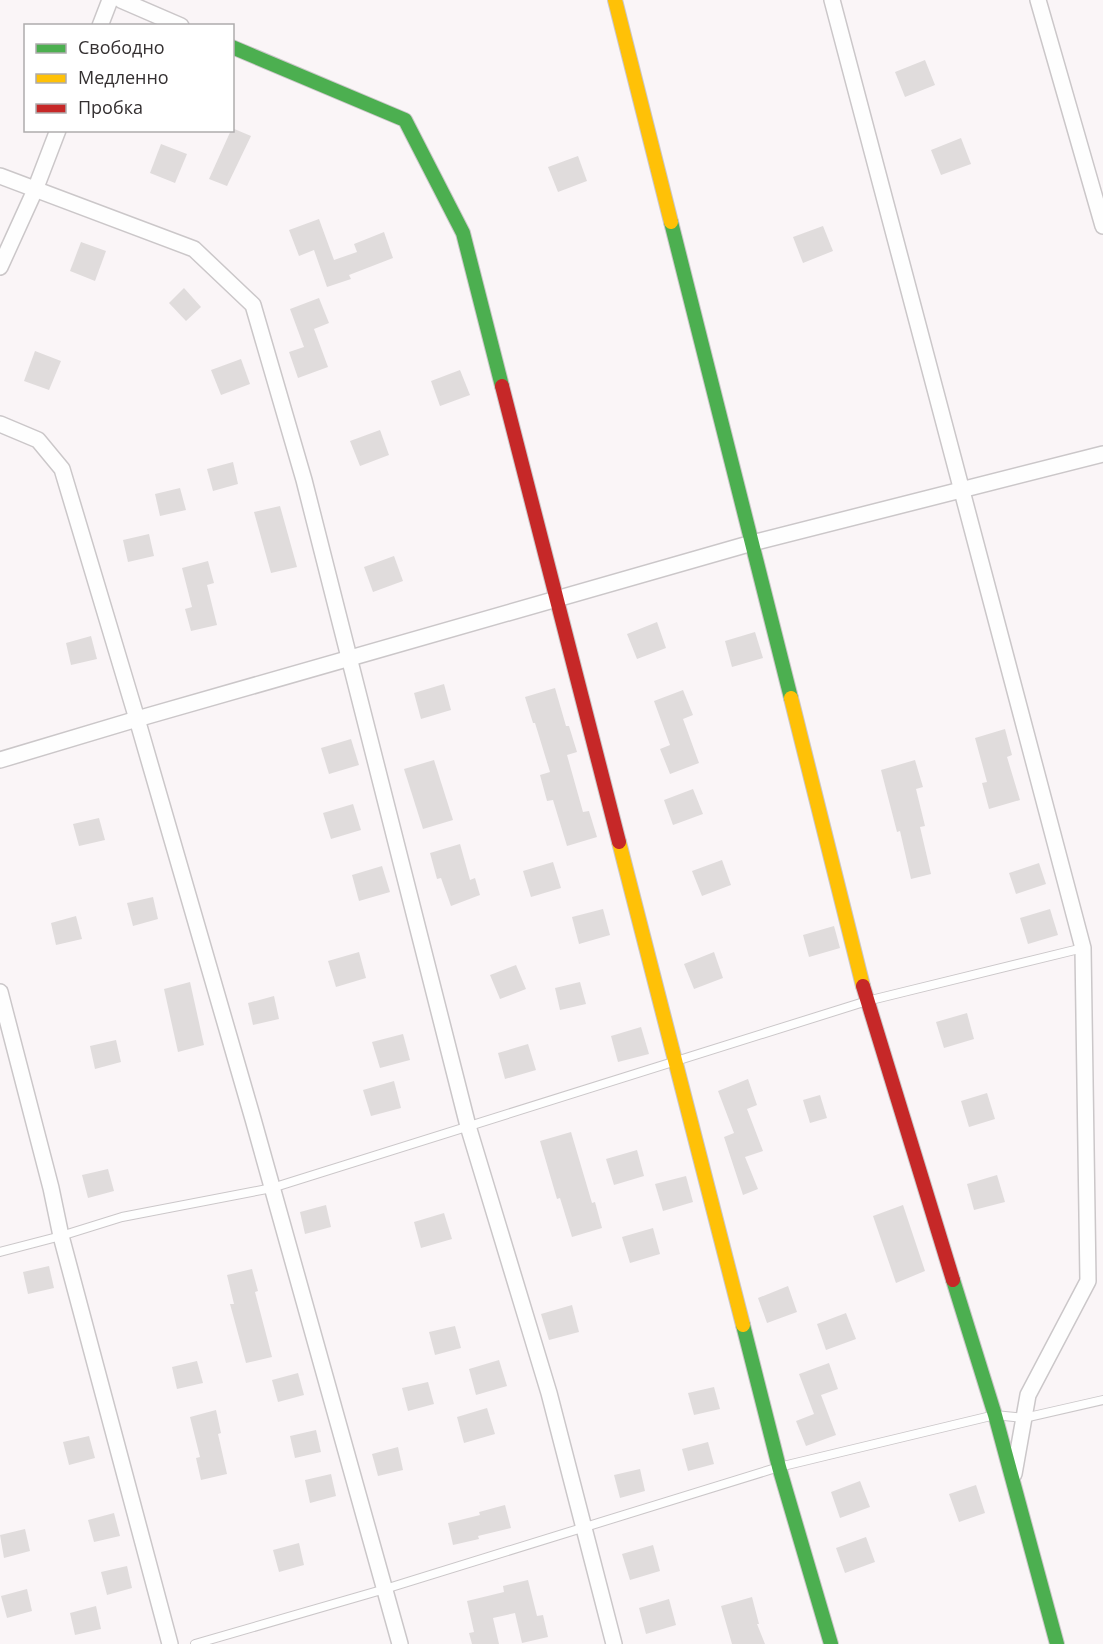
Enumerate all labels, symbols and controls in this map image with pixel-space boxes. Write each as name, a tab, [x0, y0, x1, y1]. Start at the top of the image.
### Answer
legend	[24, 24, 234, 132]
text: Свободно	[78, 35, 165, 59]
text: Медленно	[78, 65, 169, 89]
text: Пробка	[78, 95, 143, 119]

